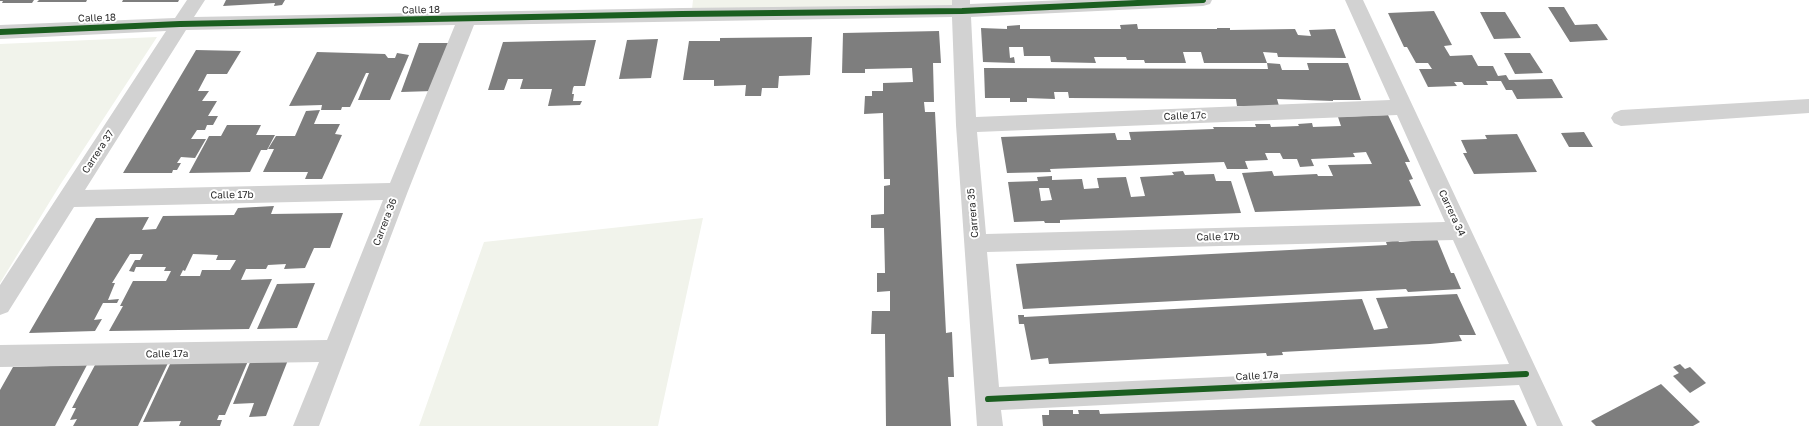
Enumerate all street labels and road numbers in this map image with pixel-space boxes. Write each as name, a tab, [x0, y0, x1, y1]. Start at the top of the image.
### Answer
street label: Calle 18	[402, 4, 440, 16]
street label: Calle 18	[78, 11, 116, 25]
street label: Calle 17c	[1163, 109, 1207, 123]
street label: Carrera 37	[80, 128, 116, 176]
street label: Carrera 35	[965, 188, 981, 238]
street label: Carrera 34	[1436, 188, 1468, 238]
street label: Calle 17b	[210, 189, 254, 201]
street label: Carrera 36	[370, 197, 400, 247]
street label: Calle 17b	[1196, 231, 1240, 243]
street label: Calle 17a	[145, 348, 189, 360]
street label: Calle 17a	[1235, 369, 1279, 383]

